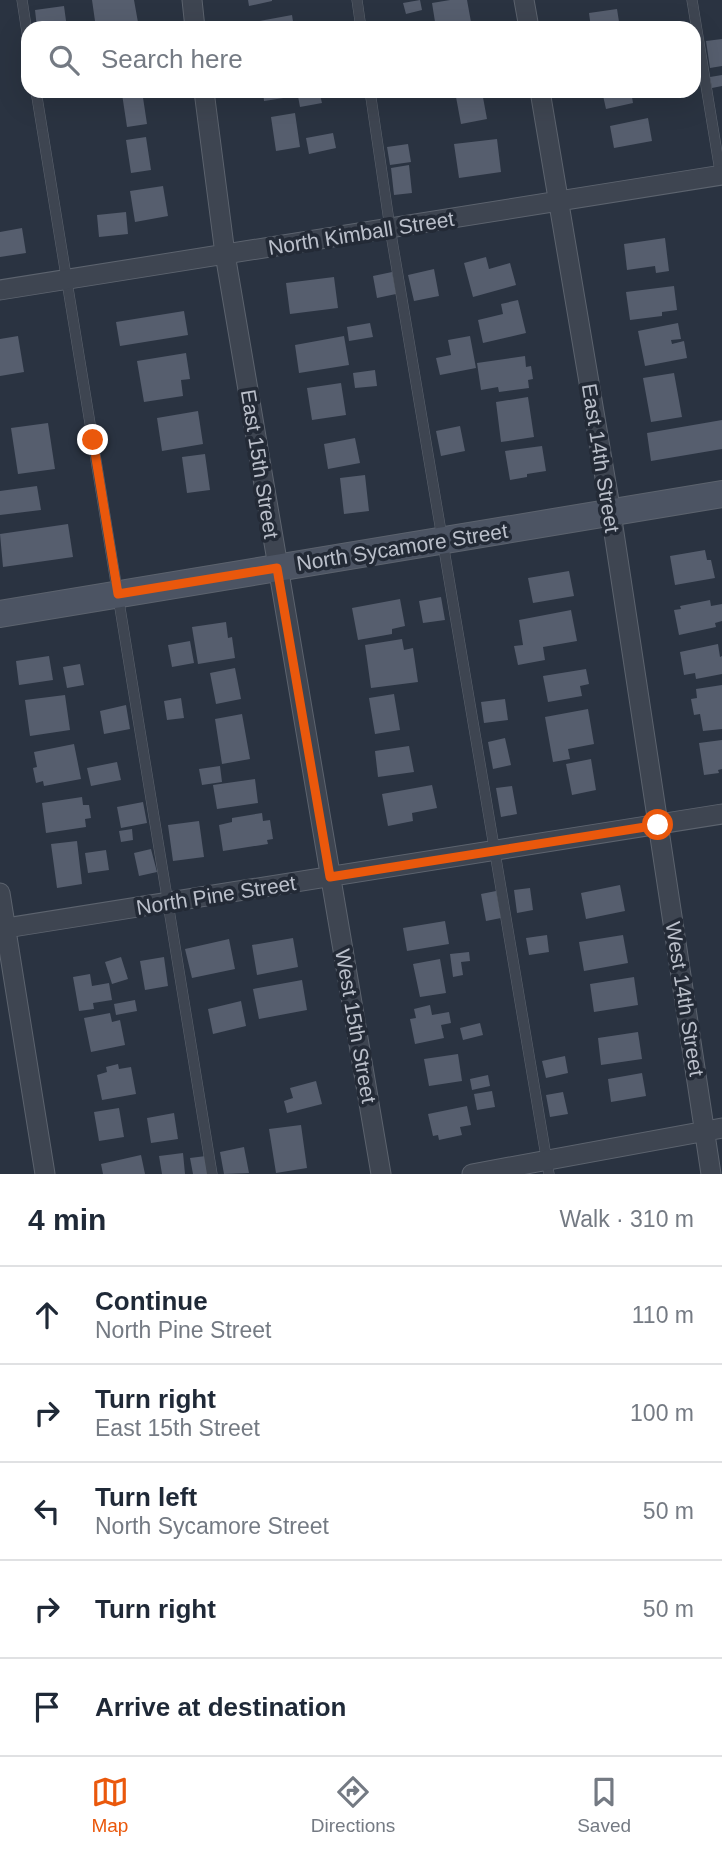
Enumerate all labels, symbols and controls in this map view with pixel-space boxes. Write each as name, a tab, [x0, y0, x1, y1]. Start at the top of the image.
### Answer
search box	[21, 21, 701, 98]
icon: search	[45, 41, 83, 79]
text: Search here	[101, 44, 243, 74]
street label: North Kimball Street	[266, 207, 456, 259]
street label: East 14th Street	[578, 382, 624, 534]
street label: East 15th Street	[237, 388, 283, 540]
route end	[77, 424, 108, 455]
street label: North Sycamore Street	[295, 519, 509, 575]
route start	[642, 809, 673, 840]
street label: North Pine Street	[135, 871, 298, 919]
street label: West 14th Street	[661, 920, 709, 1078]
street label: West 15th Street	[331, 947, 381, 1105]
text: 4 min	[28, 1203, 106, 1236]
text: Walk · 310 m	[559, 1206, 694, 1232]
text: Continue	[95, 1286, 208, 1316]
icon: ahead	[28, 1296, 66, 1334]
text: 110 m	[632, 1302, 694, 1328]
text: North Pine Street	[95, 1317, 271, 1343]
text: Turn right	[95, 1384, 216, 1414]
icon: right	[28, 1394, 66, 1432]
text: 100 m	[630, 1400, 694, 1426]
text: East 15th Street	[95, 1415, 260, 1441]
text: Turn left	[95, 1482, 197, 1512]
icon: left	[28, 1492, 66, 1530]
text: 50 m	[643, 1498, 694, 1524]
text: North Sycamore Street	[95, 1513, 329, 1539]
icon: right	[28, 1590, 66, 1628]
text: Turn right	[95, 1594, 216, 1624]
text: 50 m	[643, 1596, 694, 1622]
icon: arrive	[28, 1688, 66, 1726]
text: Arrive at destination	[95, 1692, 346, 1722]
tab: Map	[91, 1773, 129, 1837]
tab: Directions	[311, 1773, 395, 1837]
tab: Saved	[577, 1773, 631, 1837]

